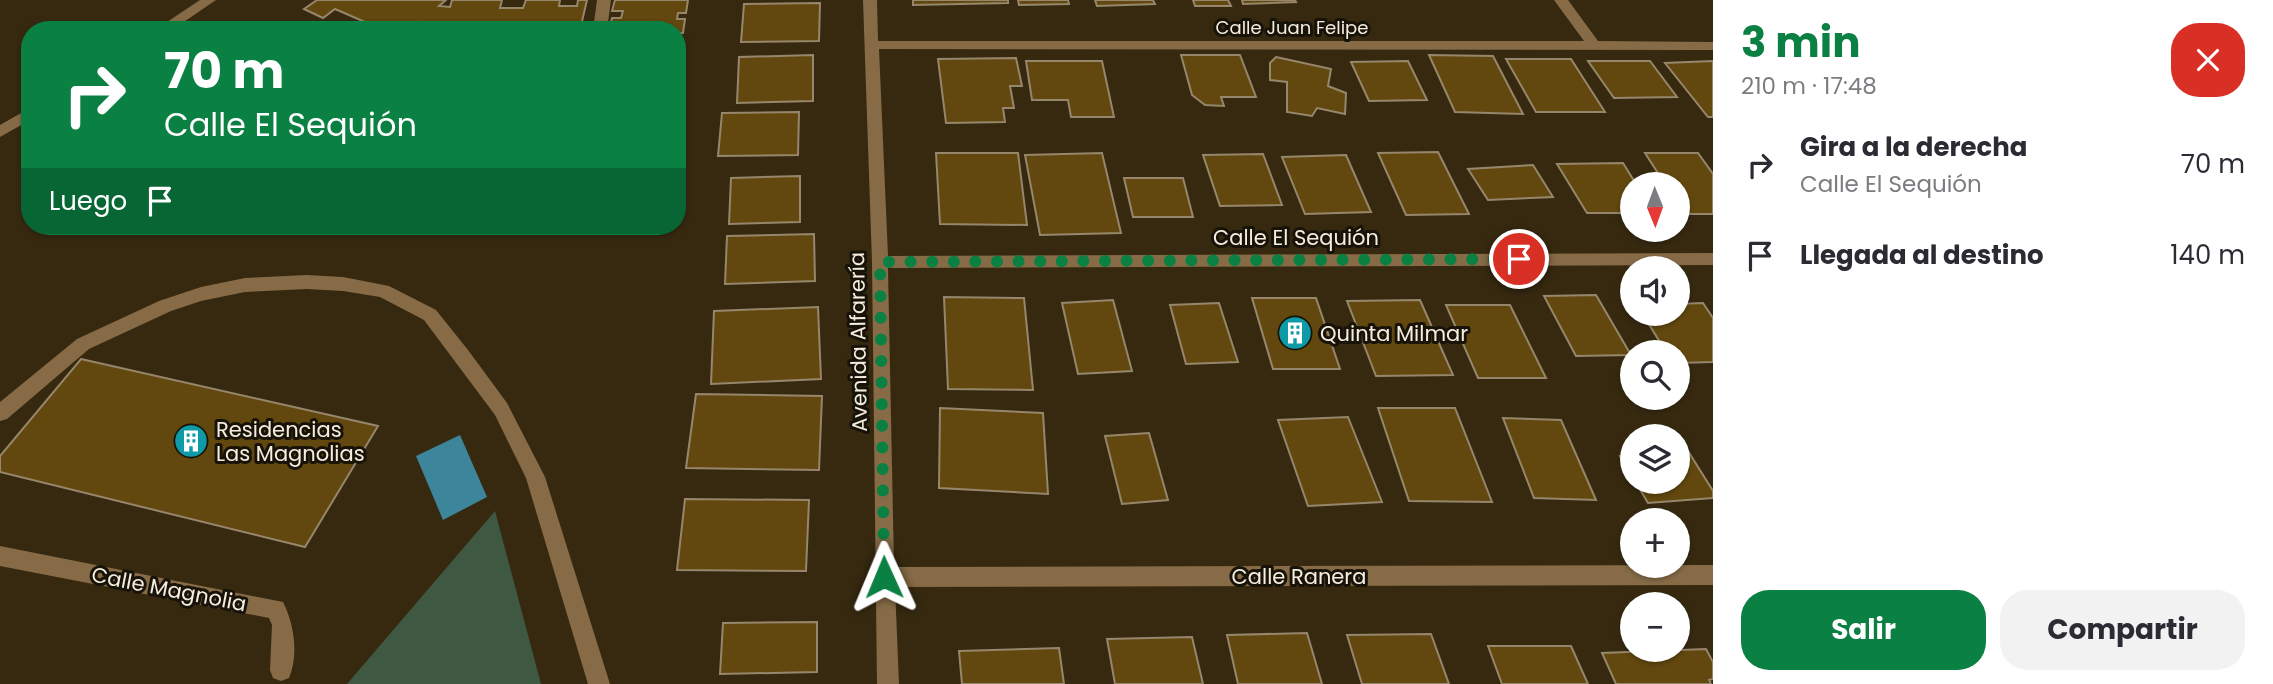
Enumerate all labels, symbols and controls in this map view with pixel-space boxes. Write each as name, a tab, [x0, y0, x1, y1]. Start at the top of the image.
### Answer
text: 3 min	[1741, 13, 1861, 72]
street label: Calle Juan Felipe	[1216, 15, 1368, 40]
button: close	[2171, 23, 2245, 97]
text: 70 m	[164, 37, 284, 105]
icon: right	[49, 49, 140, 140]
text: 210 m · 17:48	[1741, 70, 1877, 102]
text: Calle El Sequión	[164, 102, 417, 147]
text: Gira a la derecha	[1800, 129, 2028, 165]
icon: right	[1741, 146, 1779, 184]
text: 70 m	[2181, 146, 2245, 182]
text: Calle El Sequión	[1800, 168, 1982, 200]
north arrow	[1620, 172, 1690, 242]
map controls	[1620, 172, 1690, 662]
icon: arrive	[141, 182, 179, 220]
text: Luego	[49, 183, 127, 219]
street label: Calle El Sequión	[1213, 223, 1379, 252]
pin	[1489, 229, 1549, 289]
icon: arrive	[1741, 237, 1779, 275]
text: Llegada al destino	[1800, 237, 2044, 273]
text: 140 m	[2170, 237, 2245, 273]
icon: arrive	[1500, 240, 1538, 278]
street label: Avenida Alfarería	[842, 252, 874, 432]
button: sound	[1620, 256, 1690, 326]
building icon: Quinta Milmar	[1276, 314, 1314, 352]
place label: Quinta Milmar	[1320, 319, 1468, 348]
button: search	[1620, 340, 1690, 410]
place label: Residencias Las Magnolias	[216, 415, 365, 468]
building icon: Residencias Las Magnolias	[172, 422, 210, 460]
button: layers	[1620, 424, 1690, 494]
button: +	[1620, 508, 1690, 578]
position arrow	[847, 540, 921, 614]
street label: Calle Magnolia	[89, 560, 249, 618]
street label: Calle Ranera	[1232, 562, 1366, 591]
button: Salir	[1741, 590, 1986, 670]
button: Compartir	[2000, 590, 2245, 670]
button: −	[1620, 592, 1690, 662]

